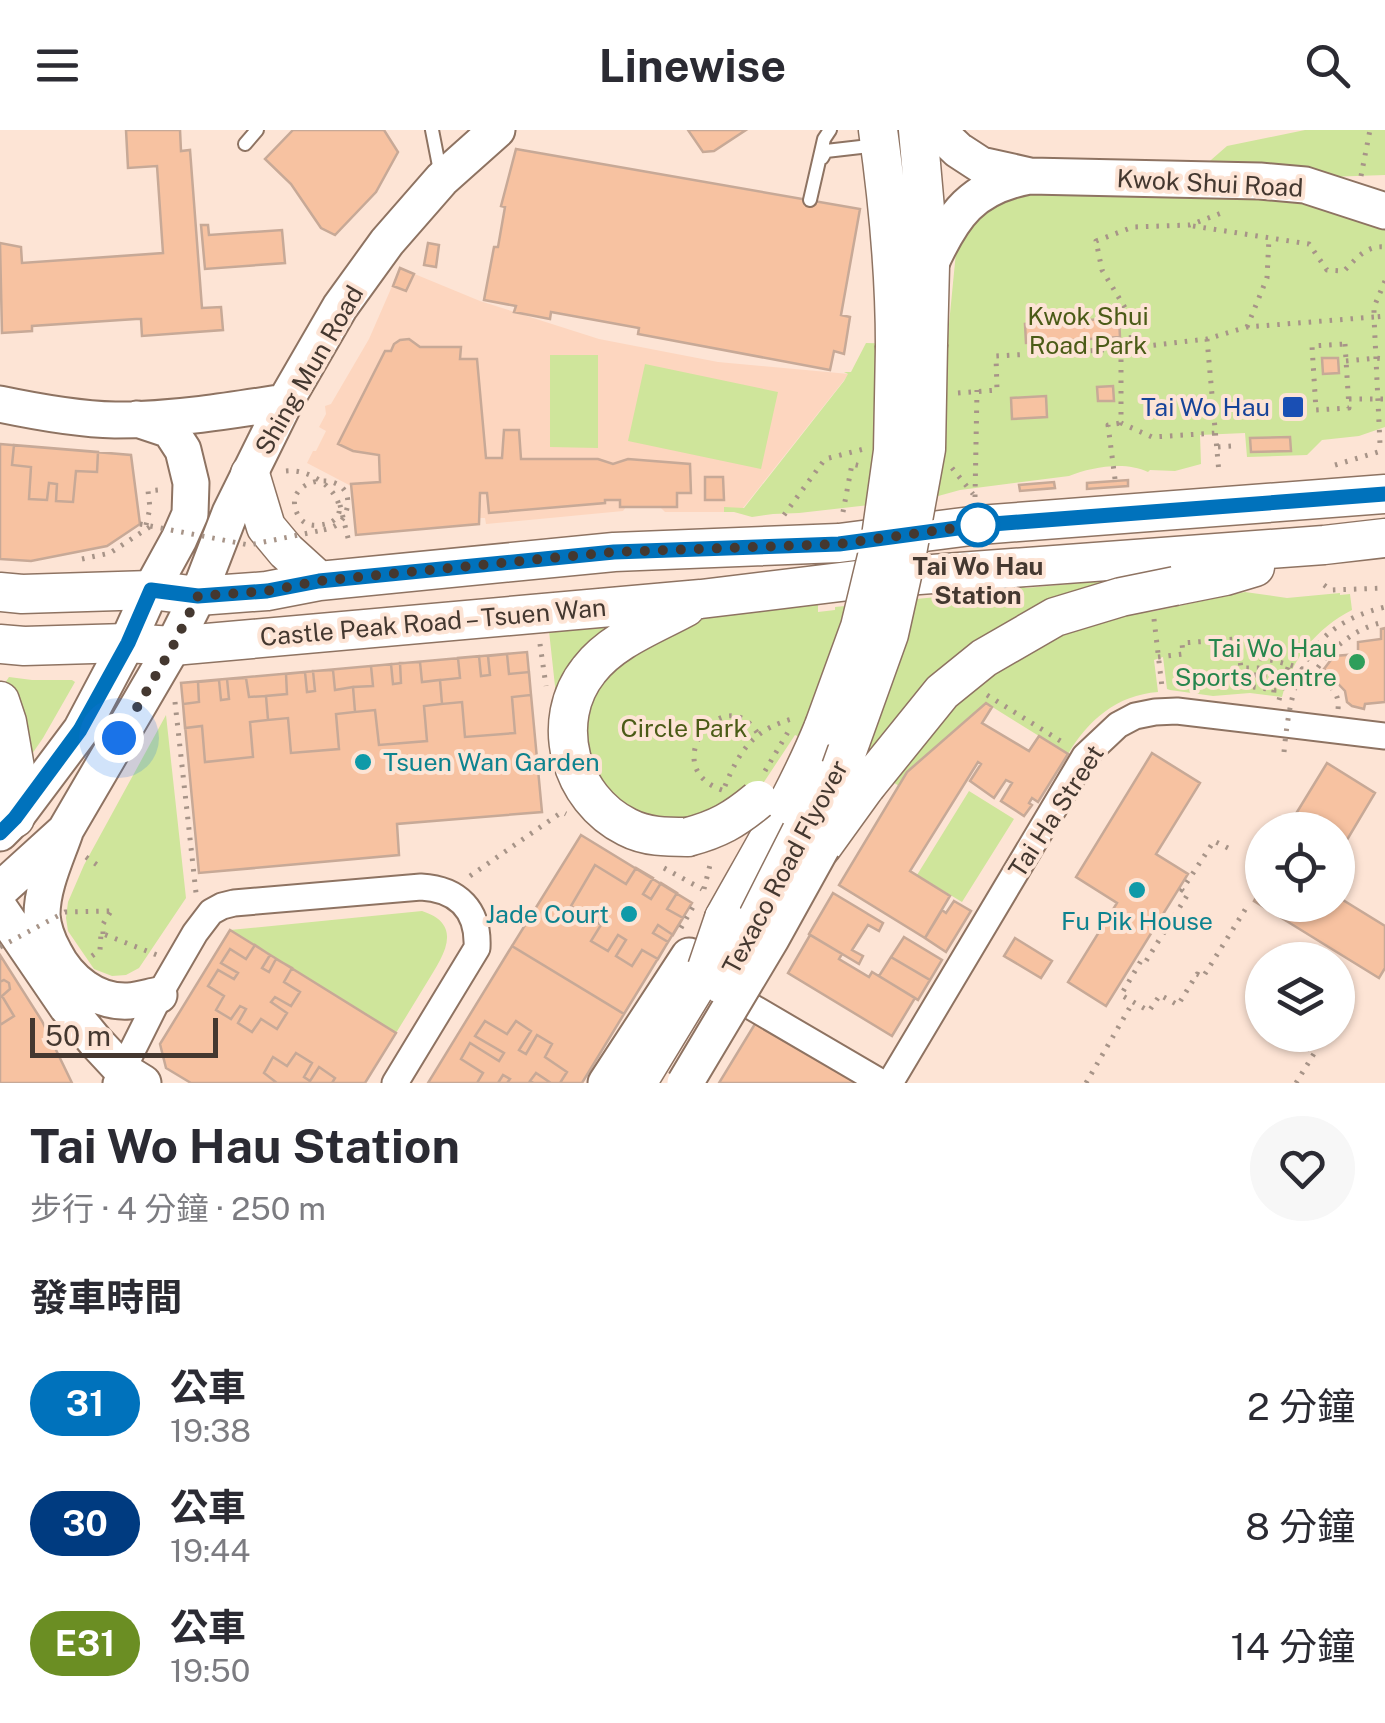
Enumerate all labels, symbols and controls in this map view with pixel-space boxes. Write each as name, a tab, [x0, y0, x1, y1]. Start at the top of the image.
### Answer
icon: menu	[30, 38, 85, 93]
icon: search	[1300, 38, 1355, 93]
text: Linewise	[599, 39, 786, 92]
street label: Kwok Shui Road	[1116, 163, 1304, 203]
street label: Shing Mun Road	[248, 280, 370, 460]
park label: Kwok Shui Road Park	[1027, 301, 1149, 360]
place label: Tai Wo Hau	[1141, 392, 1270, 422]
marker: Tai Wo Hau	[1280, 394, 1306, 420]
marker: Tai Wo Hau Station	[957, 504, 999, 546]
place label: Tai Wo Hau Station	[913, 551, 1043, 610]
street label: Castle Peak Road – Tsuen Wan	[259, 592, 607, 652]
place label: Tai Wo Hau Sports Centre	[1175, 633, 1337, 692]
marker: Tai Wo Hau Sports Centre	[1346, 651, 1368, 673]
your location	[94, 713, 144, 763]
park label: Circle Park	[621, 713, 747, 743]
street label: Tai Ha Street	[1002, 739, 1110, 883]
place label: Tsuen Wan Garden	[383, 747, 600, 777]
marker: Tsuen Wan Garden	[352, 751, 374, 773]
street label: Texaco Road Flyover	[716, 755, 854, 979]
map controls	[1245, 812, 1355, 1052]
button: locate	[1245, 812, 1355, 922]
marker: Fu Pik House	[1126, 879, 1148, 901]
place label: Jade Court	[485, 899, 609, 929]
marker: Jade Court	[618, 903, 640, 925]
place label: Fu Pik House	[1061, 906, 1213, 936]
button: layers	[1245, 942, 1355, 1052]
scale bar	[30, 1013, 218, 1058]
text: 50 m	[45, 1019, 111, 1052]
button: heart	[1250, 1116, 1355, 1221]
text: Tai Wo Hau Station	[30, 1117, 460, 1174]
text: 步行 · 4 分鐘 · 250 m	[30, 1190, 326, 1227]
text: 發車時間	[30, 1275, 182, 1320]
text: 公車	[170, 1365, 246, 1410]
text: 31	[66, 1383, 104, 1424]
text: 2 分鐘	[1247, 1384, 1355, 1429]
text: 19:38	[170, 1412, 251, 1449]
text: 公車	[170, 1485, 246, 1530]
text: 30	[62, 1503, 108, 1544]
text: 8 分鐘	[1245, 1504, 1355, 1549]
text: 19:44	[170, 1532, 250, 1569]
text: 公車	[170, 1605, 246, 1650]
text: E31	[55, 1623, 115, 1664]
text: 14 分鐘	[1230, 1624, 1355, 1669]
text: 19:50	[170, 1652, 250, 1689]

